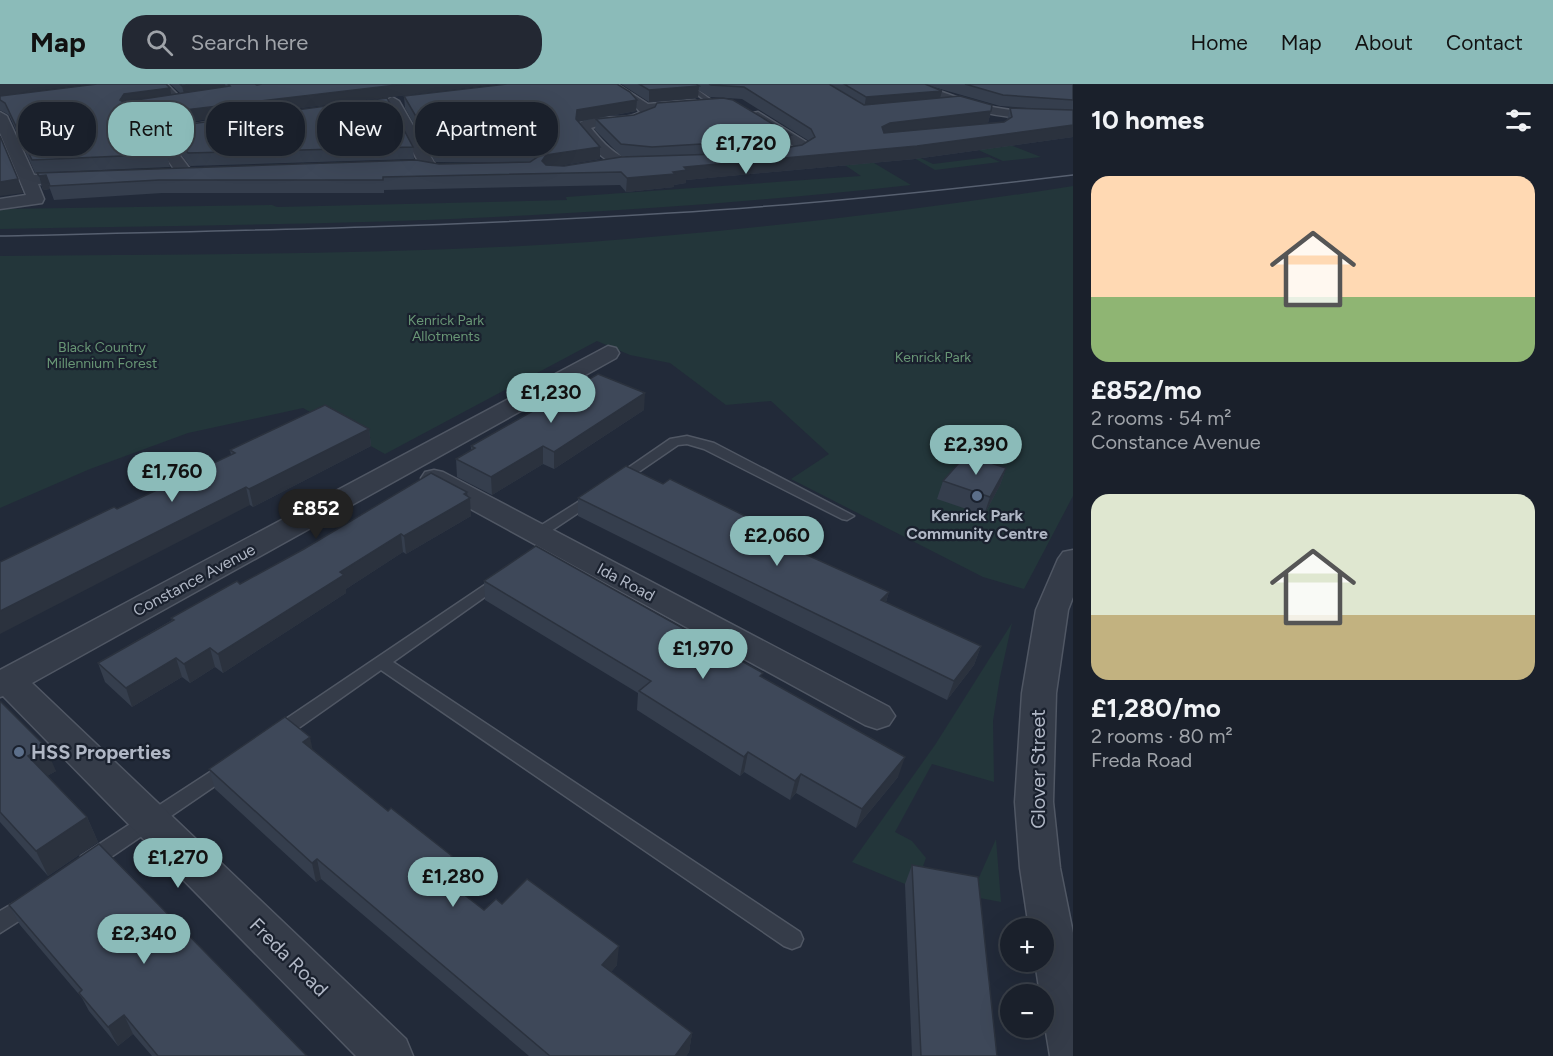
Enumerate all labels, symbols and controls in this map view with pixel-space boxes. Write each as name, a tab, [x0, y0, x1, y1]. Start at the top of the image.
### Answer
search box	[122, 15, 542, 69]
text: Map	[30, 25, 86, 59]
icon: search	[143, 26, 176, 59]
text: Search here	[191, 29, 308, 56]
text: Home	[1191, 30, 1248, 55]
text: Map	[1281, 30, 1322, 55]
text: About	[1355, 30, 1413, 55]
text: Contact	[1446, 30, 1523, 55]
chip: Buy	[18, 102, 96, 156]
chip: Rent	[108, 102, 194, 156]
chip: Filters	[206, 102, 305, 156]
chip: New	[317, 102, 403, 156]
chip: Apartment	[415, 102, 558, 156]
text: 10 homes	[1091, 104, 1204, 136]
icon: filters	[1502, 104, 1535, 137]
pin: £1,720	[697, 124, 795, 175]
text: £1,720	[715, 131, 777, 155]
icon: home	[1259, 215, 1367, 323]
park label: Kenrick Park Allotments	[408, 312, 484, 345]
park label: Black Country Millennium Forest	[47, 339, 157, 372]
park label: Kenrick Park	[895, 349, 971, 366]
pin: £1,230	[502, 373, 600, 424]
text: £852/mo	[1091, 374, 1202, 406]
text: £1,230	[520, 380, 582, 404]
text: 2 rooms · 54 m²	[1091, 406, 1231, 430]
pin: £2,390	[927, 425, 1025, 476]
text: Constance Avenue	[1091, 430, 1261, 454]
text: £2,390	[944, 432, 1008, 456]
pin: £1,760	[123, 452, 221, 503]
text: £1,760	[141, 459, 203, 483]
pin: £852	[280, 489, 352, 540]
marker: Kenrick Park Community Centre	[970, 489, 984, 503]
text: £852	[292, 496, 340, 520]
place label: Kenrick Park Community Centre	[906, 506, 1048, 543]
pin: £2,060	[728, 516, 826, 567]
text: £2,060	[744, 523, 810, 547]
icon: home	[1259, 533, 1367, 641]
street label: Constance Avenue	[130, 540, 259, 620]
street label: Ida Road	[594, 559, 658, 605]
pin: £1,970	[654, 629, 752, 680]
text: £1,970	[672, 636, 734, 660]
text: £1,280/mo	[1091, 692, 1221, 724]
street label: Glover Street	[1026, 709, 1050, 829]
text: 2 rooms · 80 m²	[1091, 724, 1233, 748]
place label: HSS Properties	[31, 740, 171, 764]
marker: HSS Properties	[12, 745, 26, 759]
text: Freda Road	[1091, 748, 1192, 772]
pin: £1,270	[129, 838, 227, 889]
text: £1,270	[147, 845, 209, 869]
pin: £1,280	[404, 857, 502, 908]
text: £1,280	[422, 864, 484, 888]
street label: Freda Road	[245, 913, 333, 1001]
pin: £2,340	[95, 914, 193, 965]
map controls	[1000, 918, 1054, 1038]
button: +	[1000, 918, 1054, 972]
text: £2,340	[111, 921, 177, 945]
button: −	[1000, 984, 1054, 1038]

